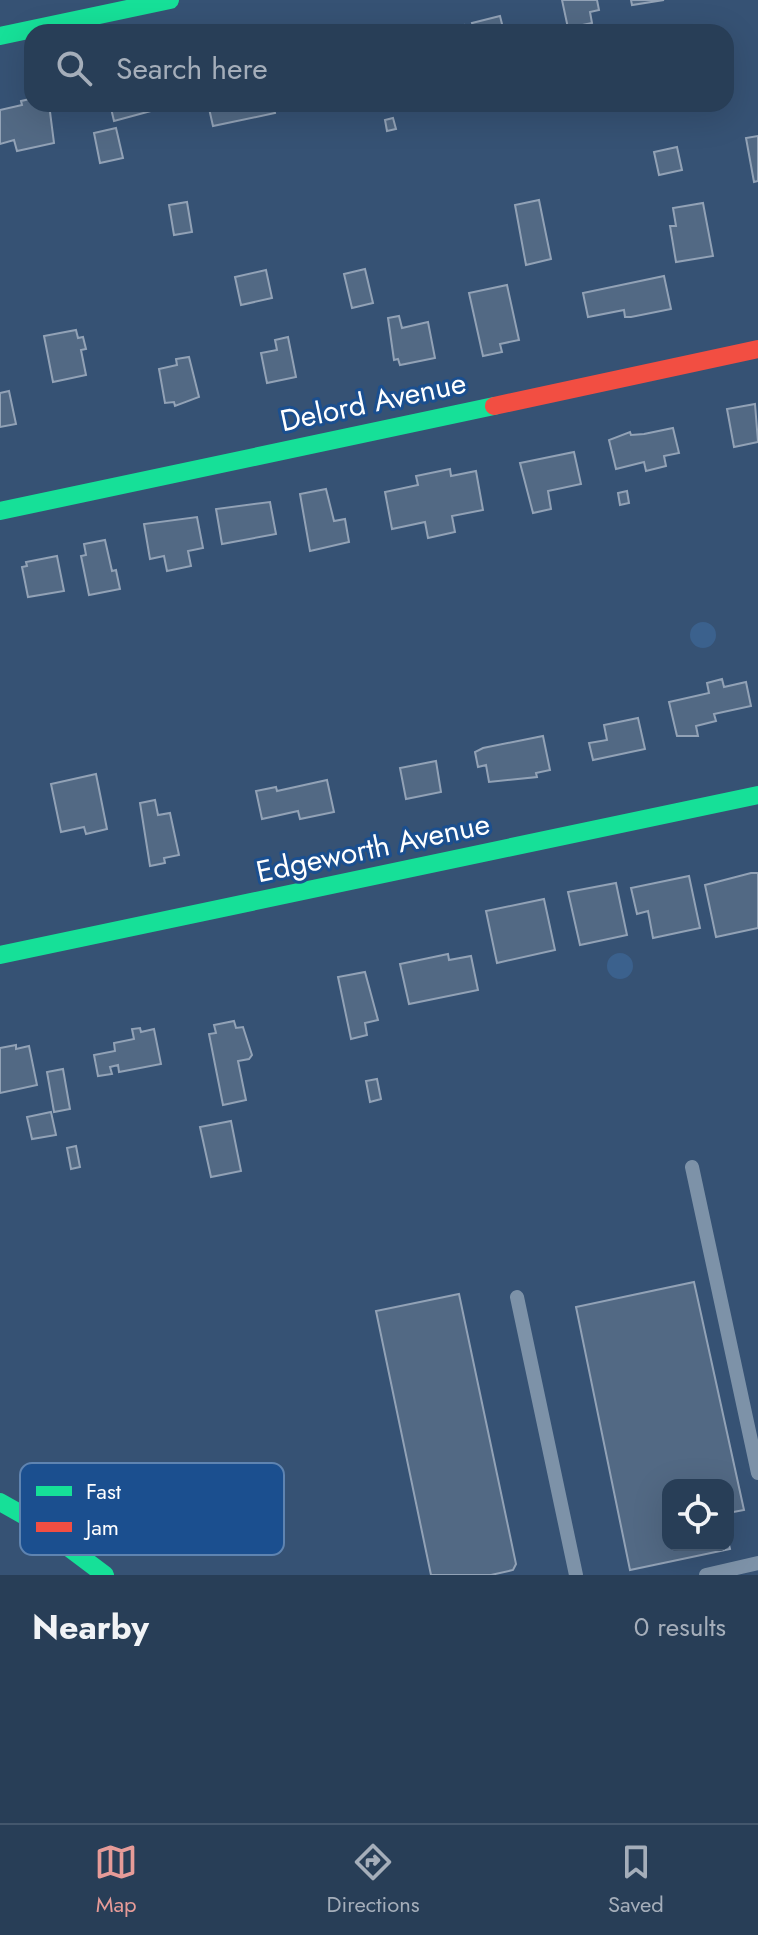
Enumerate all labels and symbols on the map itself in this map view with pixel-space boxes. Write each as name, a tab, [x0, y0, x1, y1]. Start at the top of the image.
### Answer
street label: Delord Avenue	[276, 361, 470, 442]
street label: Edgeworth Avenue	[252, 802, 494, 893]
legend	[20, 1463, 284, 1555]
text: Fast	[86, 1475, 122, 1507]
text: Jam	[83, 1511, 119, 1543]

